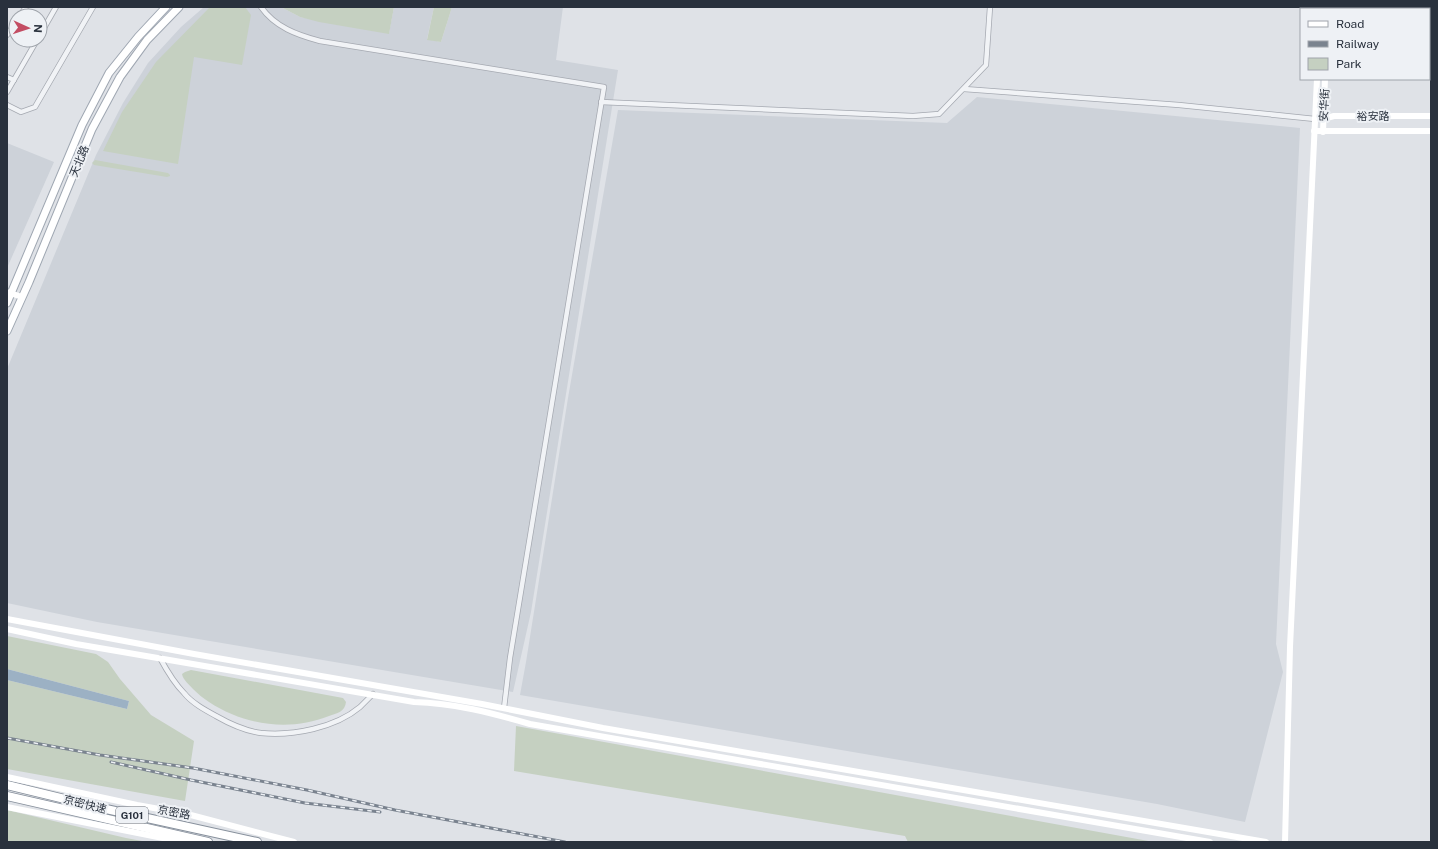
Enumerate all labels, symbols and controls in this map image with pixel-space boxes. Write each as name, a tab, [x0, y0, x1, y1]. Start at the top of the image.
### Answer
north arrow	[8, 8, 48, 48]
legend	[1300, 8, 1430, 80]
text: Road	[1336, 17, 1364, 31]
text: N	[32, 24, 44, 33]
text: Railway	[1336, 37, 1380, 51]
text: Park	[1336, 57, 1362, 71]
street label: 安华街	[1317, 88, 1331, 122]
street label: 裕安路	[1357, 110, 1390, 122]
street label: 天北路	[67, 143, 91, 179]
street label: 京密快速	[62, 793, 108, 815]
street label: 京密路	[157, 803, 191, 821]
road number: G101	[116, 807, 148, 823]

